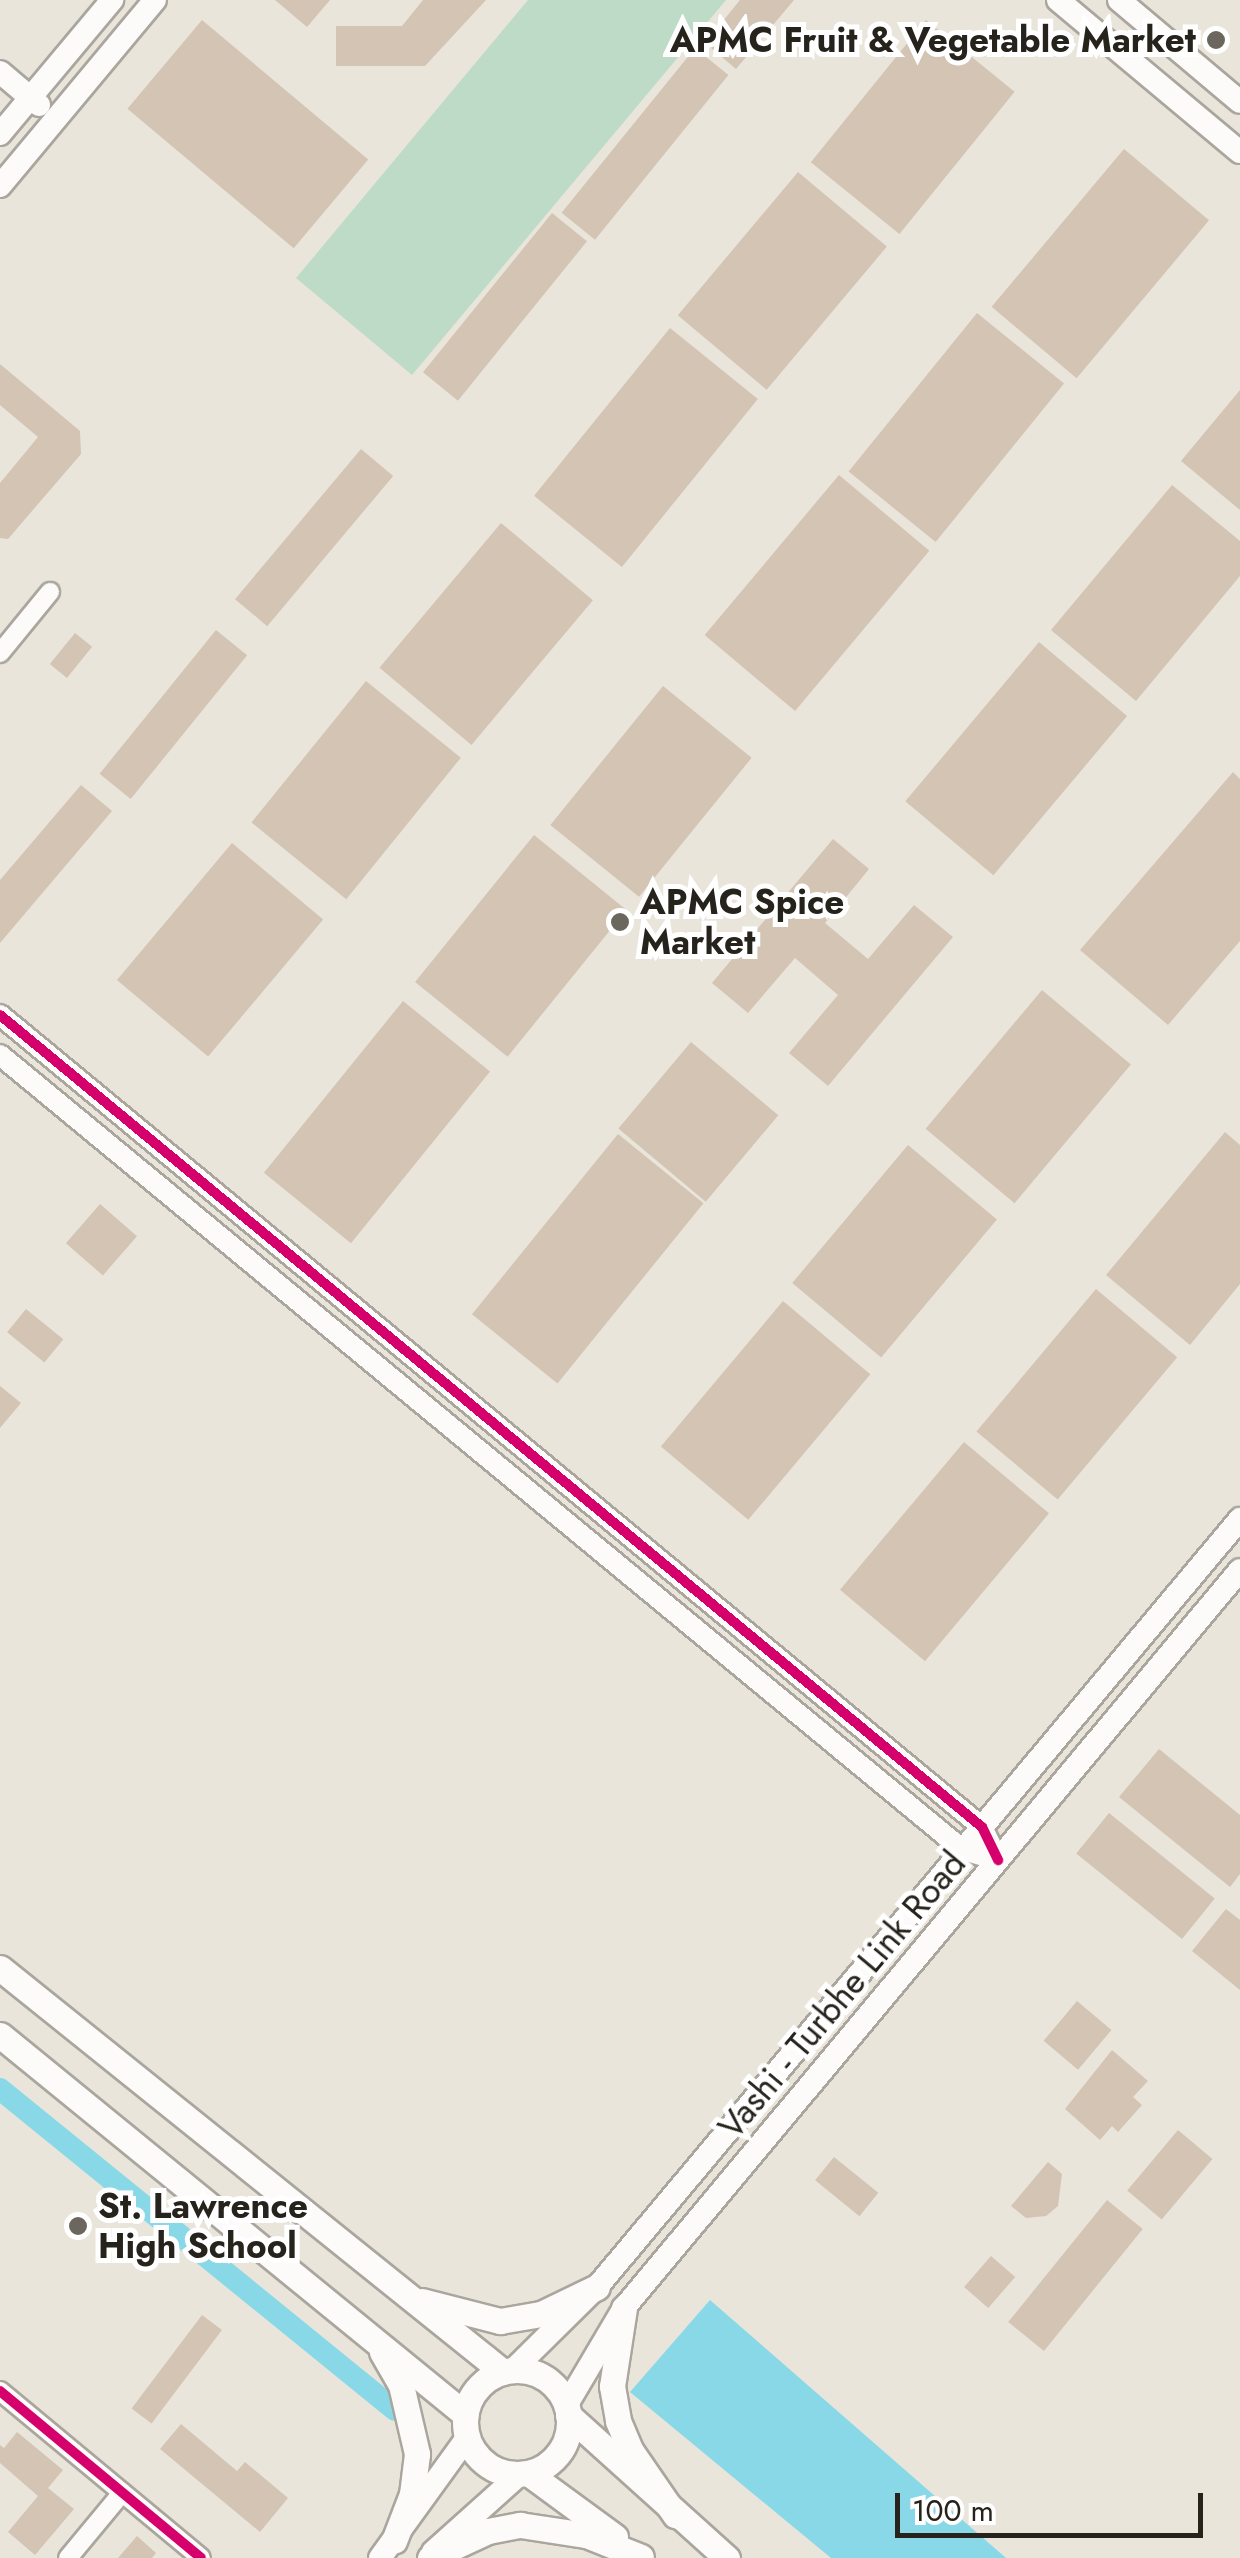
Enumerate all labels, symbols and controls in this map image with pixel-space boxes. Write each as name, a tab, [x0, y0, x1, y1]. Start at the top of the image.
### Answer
place label: APMC Fruit & Vegetable Market	[670, 19, 1196, 61]
marker: APMC Fruit & Vegetable Market	[1205, 29, 1227, 51]
place label: APMC Spice Market	[640, 881, 844, 963]
marker: APMC Spice Market	[609, 911, 631, 933]
street label: Vashi - Turbhe Link Road	[710, 1843, 974, 2147]
place label: St. Lawrence High School	[98, 2185, 308, 2267]
marker: St. Lawrence High School	[67, 2215, 89, 2237]
scale bar	[900, 2473, 1208, 2535]
text: 100 m	[912, 2489, 994, 2532]

